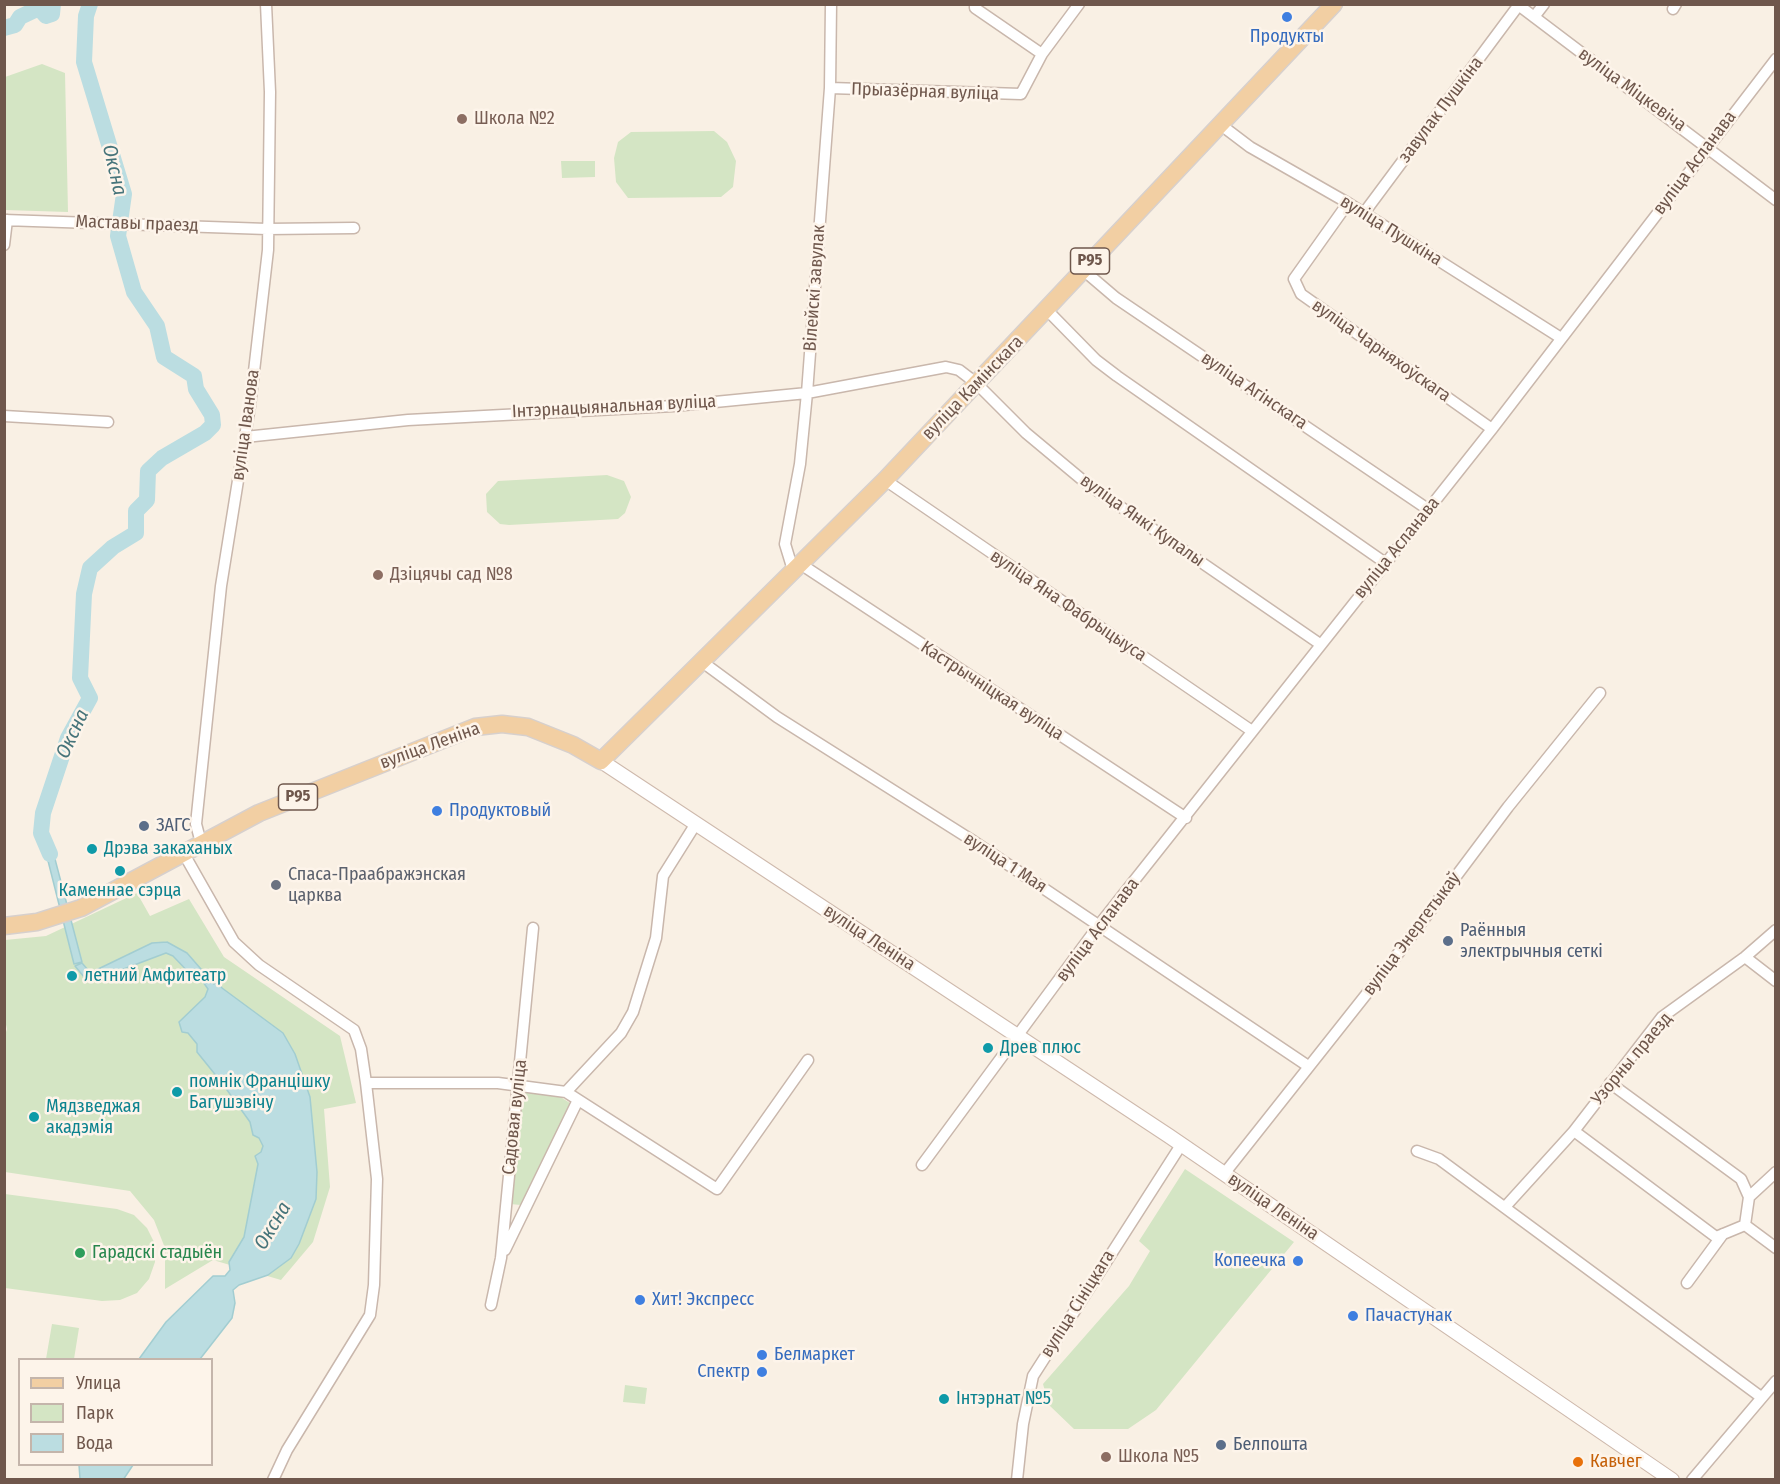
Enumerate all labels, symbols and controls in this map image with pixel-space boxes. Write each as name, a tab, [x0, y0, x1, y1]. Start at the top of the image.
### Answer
marker: Продукты	[1280, 10, 1294, 24]
place label: Продукты	[1250, 26, 1324, 48]
street label: вуліца Міцкевіча	[1574, 44, 1690, 136]
street label: завулак Пушкіна	[1394, 53, 1488, 167]
street label: Прыазёрная вуліца	[851, 79, 999, 105]
street label: вуліца Асланава	[1649, 107, 1741, 219]
place label: Школа №2	[474, 108, 555, 130]
marker: Школа №2	[455, 112, 469, 126]
water label: Оксна	[97, 142, 131, 198]
street label: вуліца Пушкіна	[1336, 191, 1446, 271]
street label: Маставы праезд	[75, 211, 199, 237]
street label: Вілейскі завулак	[800, 224, 830, 352]
road number: Р95	[1070, 248, 1110, 274]
street label: вуліца Чарняхоўскага	[1307, 295, 1455, 407]
street label: вуліца Камінскага	[918, 332, 1028, 444]
street label: вуліца Агінскага	[1197, 348, 1311, 434]
street label: вуліца Іванова	[228, 368, 264, 482]
street label: Інтэрнацыянальная вуліца	[511, 391, 717, 423]
street label: вуліца Янкі Купалы	[1076, 470, 1208, 572]
street label: вуліца Асланава	[1349, 493, 1445, 603]
street label: вуліца Яна Фабрыцыуса	[986, 546, 1150, 666]
place label: Дзіцячы сад №8	[390, 564, 513, 586]
marker: Дзіцячы сад №8	[371, 568, 385, 582]
street label: Кастрычніцкая вуліца	[916, 637, 1068, 745]
water label: Оксна	[51, 706, 95, 762]
street label: вуліца Леніна	[377, 718, 483, 774]
road number: Р95	[278, 784, 318, 810]
place label: Продуктовый	[449, 800, 551, 822]
marker: Продуктовый	[430, 804, 444, 818]
place label: ЗАГС	[156, 815, 190, 837]
marker: ЗАГС	[137, 819, 151, 833]
street label: вуліца 1 Мая	[959, 828, 1051, 898]
place label: Дрэва закаханых	[104, 838, 232, 860]
marker: Дрэва закаханых	[85, 842, 99, 856]
marker: Каменнае сэрца	[113, 864, 127, 878]
place label: Спаса-Праабражэнская царква	[288, 864, 466, 906]
street label: вуліца Энергетыкаў	[1359, 868, 1465, 1000]
street label: вуліца Асланава	[1052, 874, 1144, 986]
marker: Спаса-Праабражэнская царква	[269, 878, 283, 892]
place label: Каменнае сэрца	[59, 880, 181, 902]
street label: вуліца Леніна	[819, 900, 919, 976]
place label: Раённыя электрычныя сеткі	[1460, 920, 1603, 962]
marker: Раённыя электрычныя сеткі	[1441, 934, 1455, 948]
place label: летний Амфитеатр	[84, 965, 226, 987]
marker: летний Амфитеатр	[65, 969, 79, 983]
street label: Узорны праезд	[1587, 1008, 1677, 1110]
place label: Древ плюс	[1000, 1037, 1081, 1059]
marker: Древ плюс	[981, 1041, 995, 1055]
street label: Садовая вуліца	[498, 1058, 532, 1176]
place label: помнік Францішку Багушэвічу	[189, 1071, 330, 1114]
marker: помнік Францішку Багушэвічу	[170, 1085, 184, 1099]
place label: Мядзведжая акадэмія	[46, 1096, 141, 1138]
marker: Мядзведжая акадэмія	[27, 1110, 41, 1124]
street label: вуліца Леніна	[1223, 1169, 1323, 1245]
water label: Оксна	[249, 1198, 297, 1254]
place label: Гарадскі стадыён	[92, 1242, 222, 1264]
marker: Гарадскі стадыён	[73, 1246, 87, 1260]
street label: вуліца Сініцкага	[1036, 1246, 1120, 1362]
place label: Копеечка	[1214, 1250, 1286, 1272]
marker: Копеечка	[1291, 1254, 1305, 1268]
place label: Хит! Экспресс	[652, 1289, 754, 1311]
marker: Хит! Экспресс	[633, 1293, 647, 1307]
place label: Пачастунак	[1365, 1305, 1452, 1327]
marker: Пачастунак	[1346, 1309, 1360, 1323]
place label: Белмаркет	[774, 1344, 855, 1366]
marker: Белмаркет	[755, 1348, 769, 1362]
legend	[18, 1358, 213, 1466]
place label: Спектр	[697, 1361, 750, 1383]
marker: Спектр	[755, 1365, 769, 1379]
text: Улица	[76, 1372, 121, 1394]
place label: Інтэрнат №5	[956, 1388, 1051, 1410]
marker: Інтэрнат №5	[937, 1392, 951, 1406]
text: Парк	[76, 1402, 114, 1424]
text: Вода	[76, 1432, 113, 1454]
place label: Белпошта	[1233, 1434, 1308, 1456]
marker: Белпошта	[1214, 1438, 1228, 1452]
place label: Школа №5	[1118, 1446, 1199, 1468]
marker: Школа №5	[1099, 1450, 1113, 1464]
place label: Кавчег	[1590, 1451, 1642, 1473]
marker: Кавчег	[1571, 1455, 1585, 1469]

